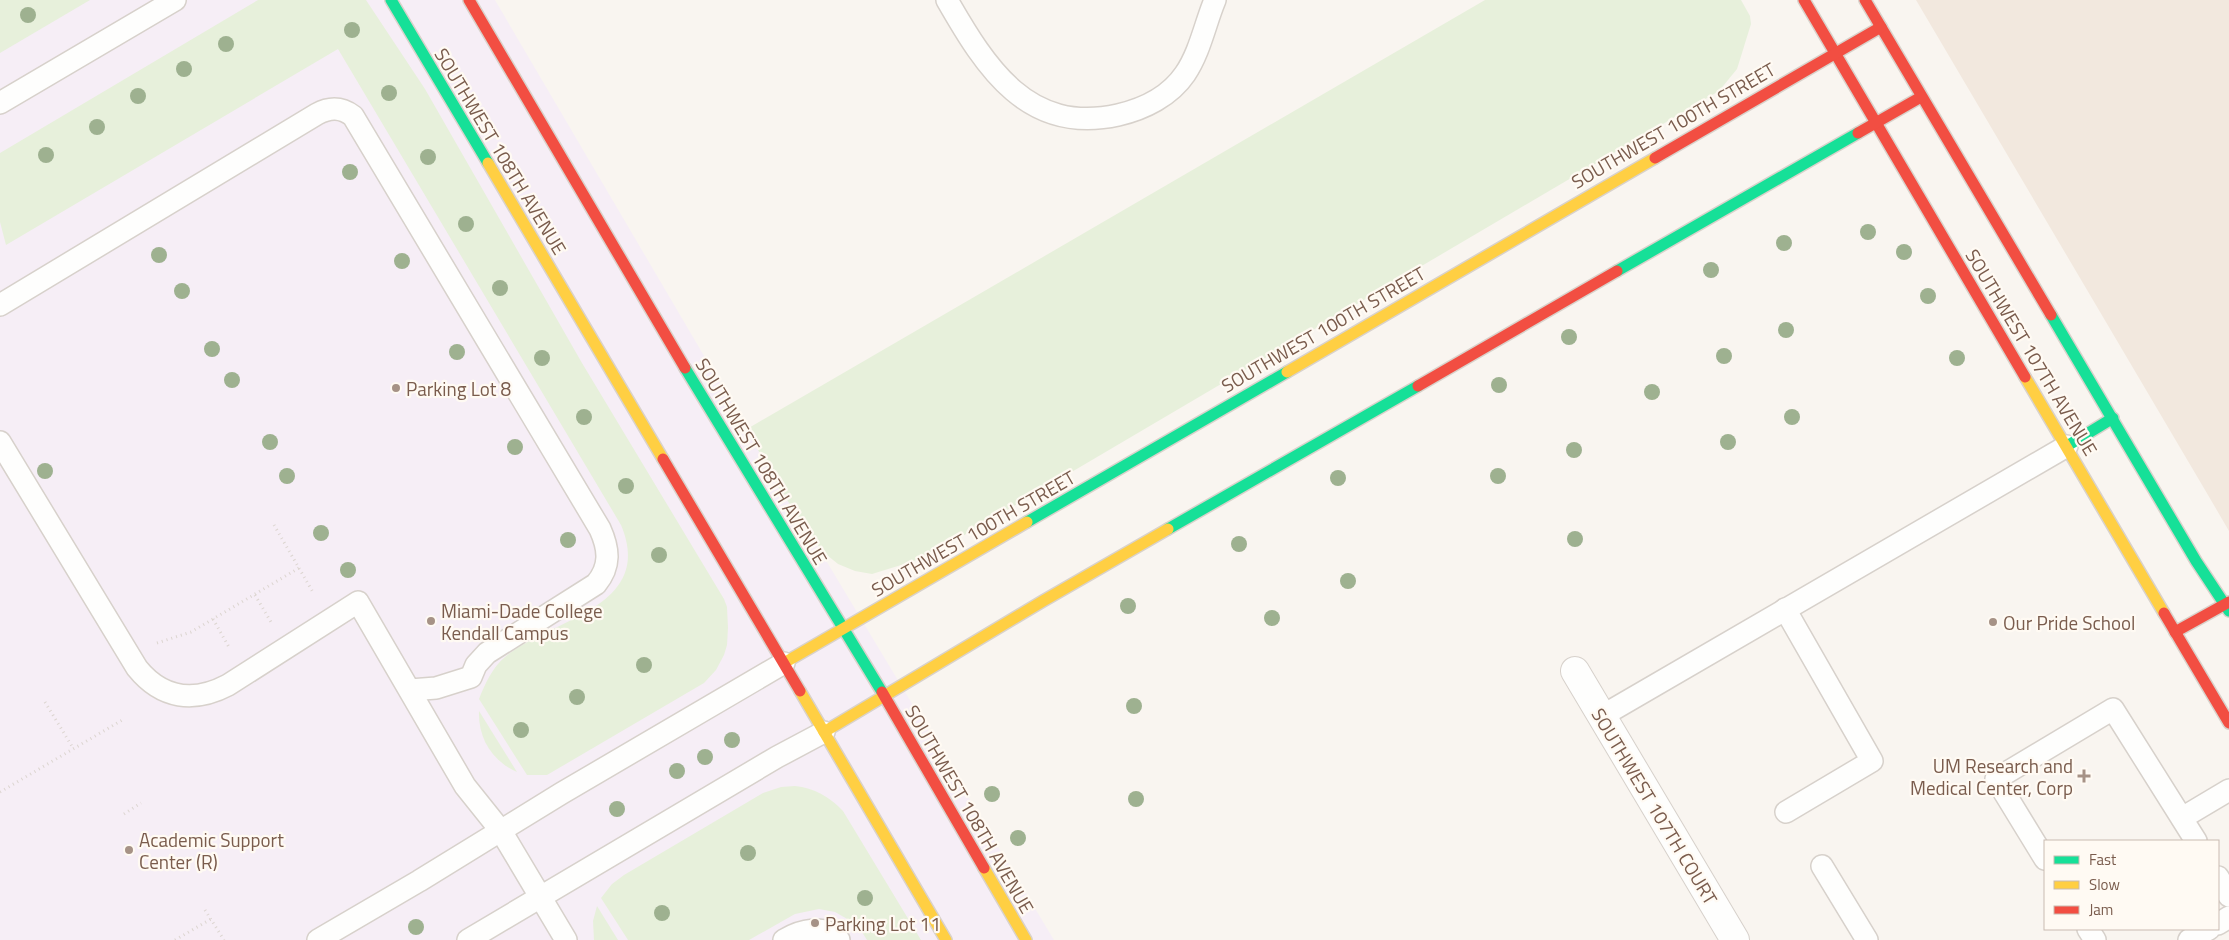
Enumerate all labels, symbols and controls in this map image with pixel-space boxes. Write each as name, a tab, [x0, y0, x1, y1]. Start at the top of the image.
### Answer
street label: SOUTHWEST 108TH AVENUE	[428, 42, 574, 260]
street label: SOUTHWEST 100TH STREET	[1565, 55, 1781, 195]
street label: SOUTHWEST 107TH AVENUE	[1959, 243, 2105, 461]
street label: SOUTHWEST 100TH STREET	[1215, 259, 1431, 399]
street label: SOUTHWEST 108TH AVENUE	[689, 352, 835, 570]
place label: Parking Lot 8	[406, 374, 511, 403]
marker: Parking Lot 8	[390, 382, 402, 394]
street label: SOUTHWEST 100TH STREET	[865, 463, 1081, 603]
place label: Miami-Dade College Kendall Campus	[441, 596, 603, 647]
place label: Our Pride School	[2003, 608, 2135, 637]
marker: Miami-Dade College Kendall Campus	[425, 615, 437, 627]
marker: Our Pride School	[1987, 616, 1999, 628]
street label: SOUTHWEST 108TH AVENUE	[898, 699, 1042, 919]
street label: SOUTHWEST 107TH COURT	[1585, 702, 1725, 910]
place label: UM Research and Medical Center, Corp	[1910, 751, 2073, 802]
marker: UM Research and Medical Center, Corp	[2077, 769, 2091, 783]
place label: Academic Support Center (R)	[139, 825, 284, 876]
legend	[2044, 840, 2219, 930]
marker: Academic Support Center (R)	[123, 844, 135, 856]
text: Fast	[2089, 848, 2117, 871]
text: Slow	[2089, 873, 2120, 896]
text: Jam	[2089, 898, 2113, 921]
place label: Parking Lot 11	[825, 909, 941, 938]
marker: Parking Lot 11	[809, 917, 821, 929]

